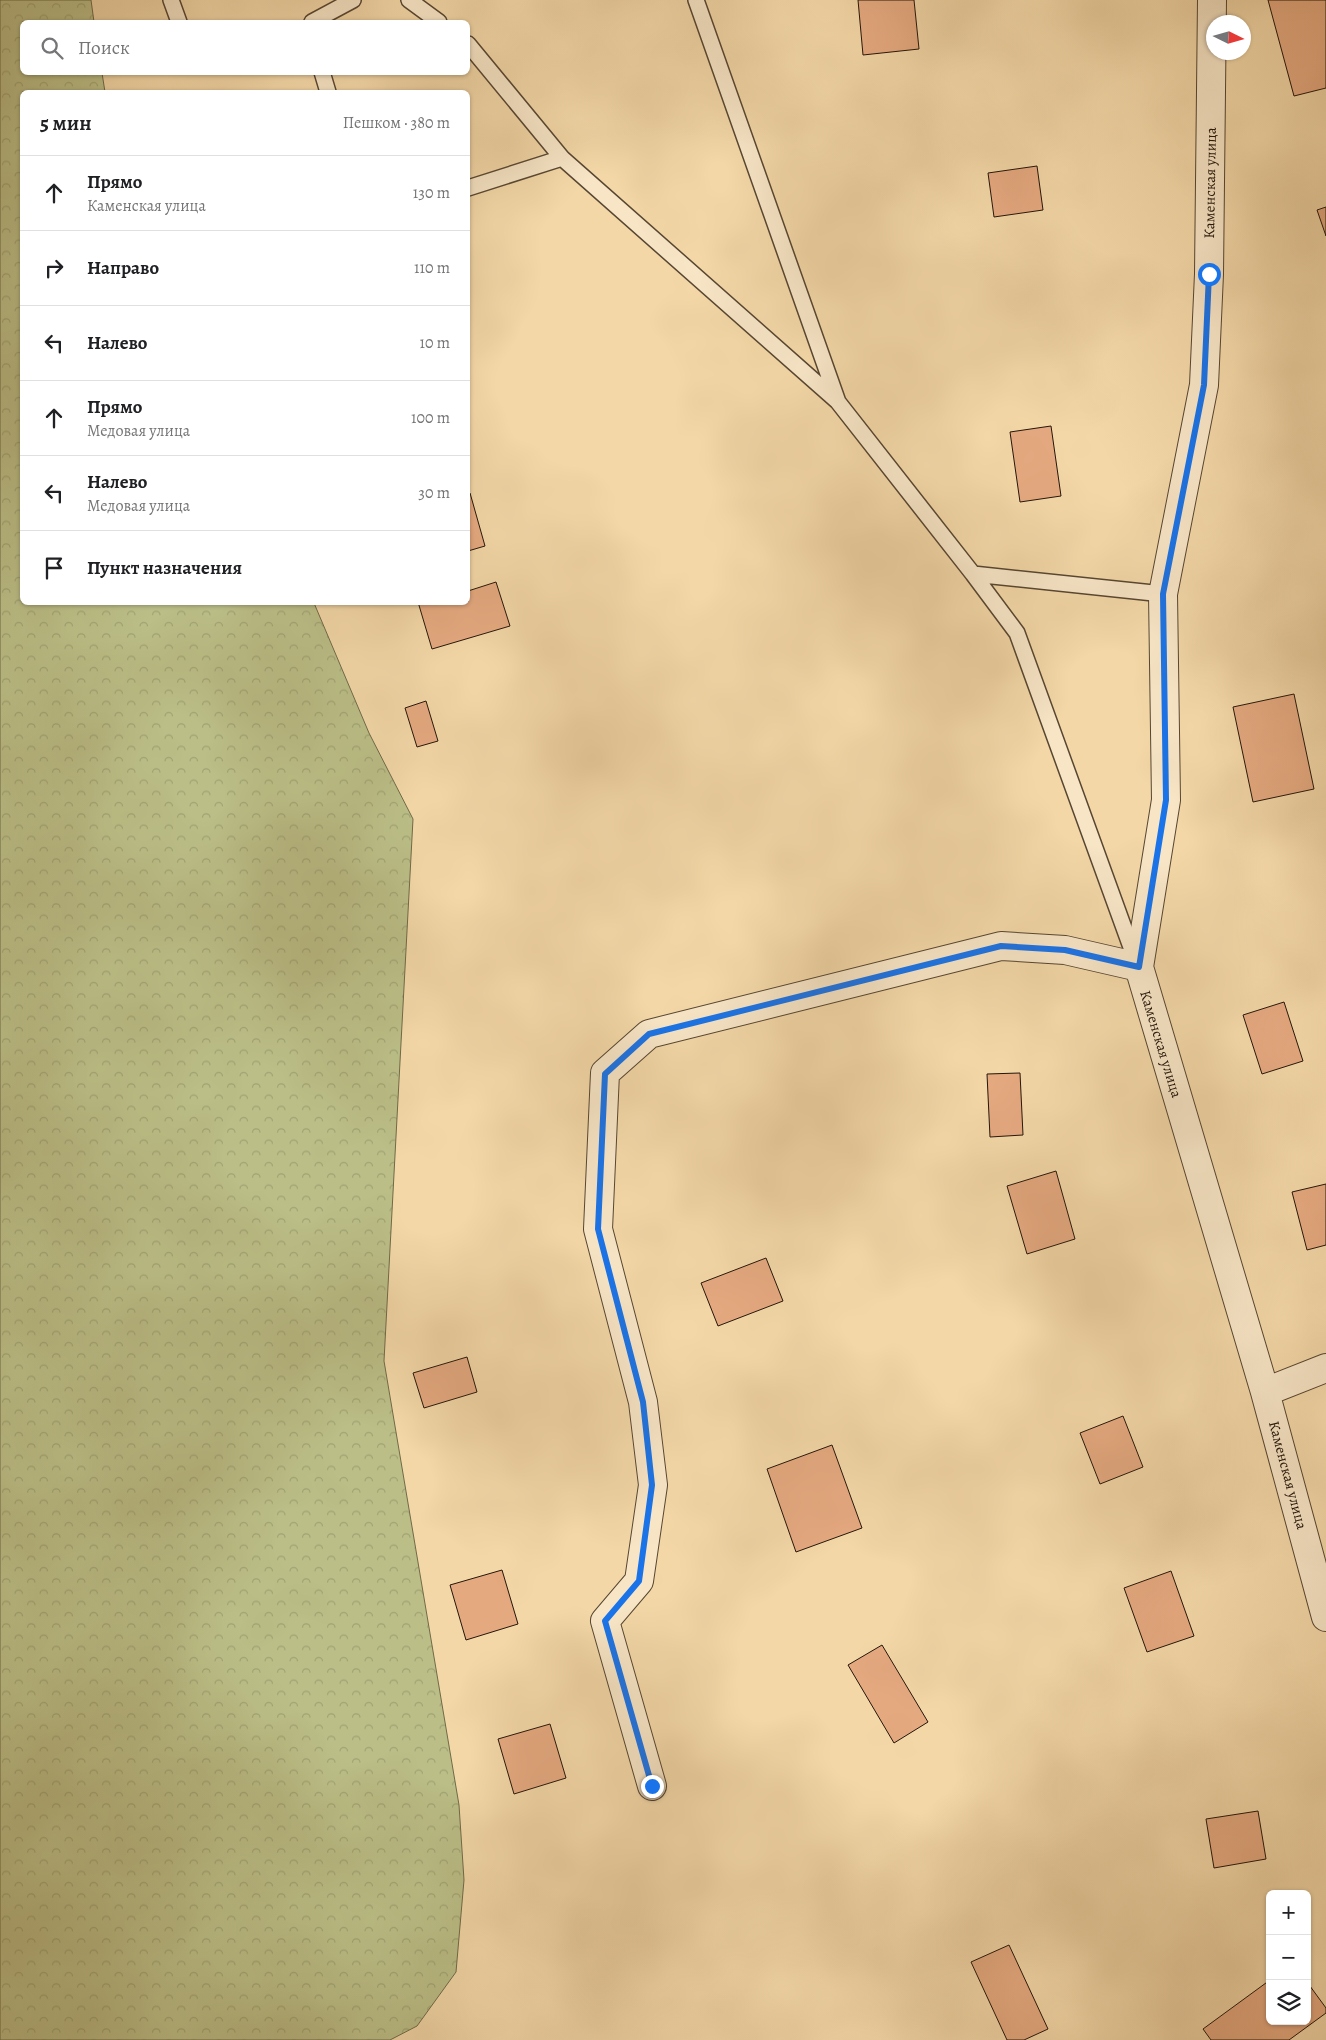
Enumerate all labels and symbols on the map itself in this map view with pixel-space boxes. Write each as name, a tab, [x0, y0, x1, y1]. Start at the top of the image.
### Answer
north arrow	[1206, 15, 1251, 60]
street label: Каменская улица	[1199, 127, 1221, 239]
route start	[1198, 263, 1221, 286]
street label: Каменская улица	[1135, 988, 1187, 1100]
street label: Каменская улица	[1264, 1419, 1312, 1531]
route end	[641, 1775, 664, 1798]

